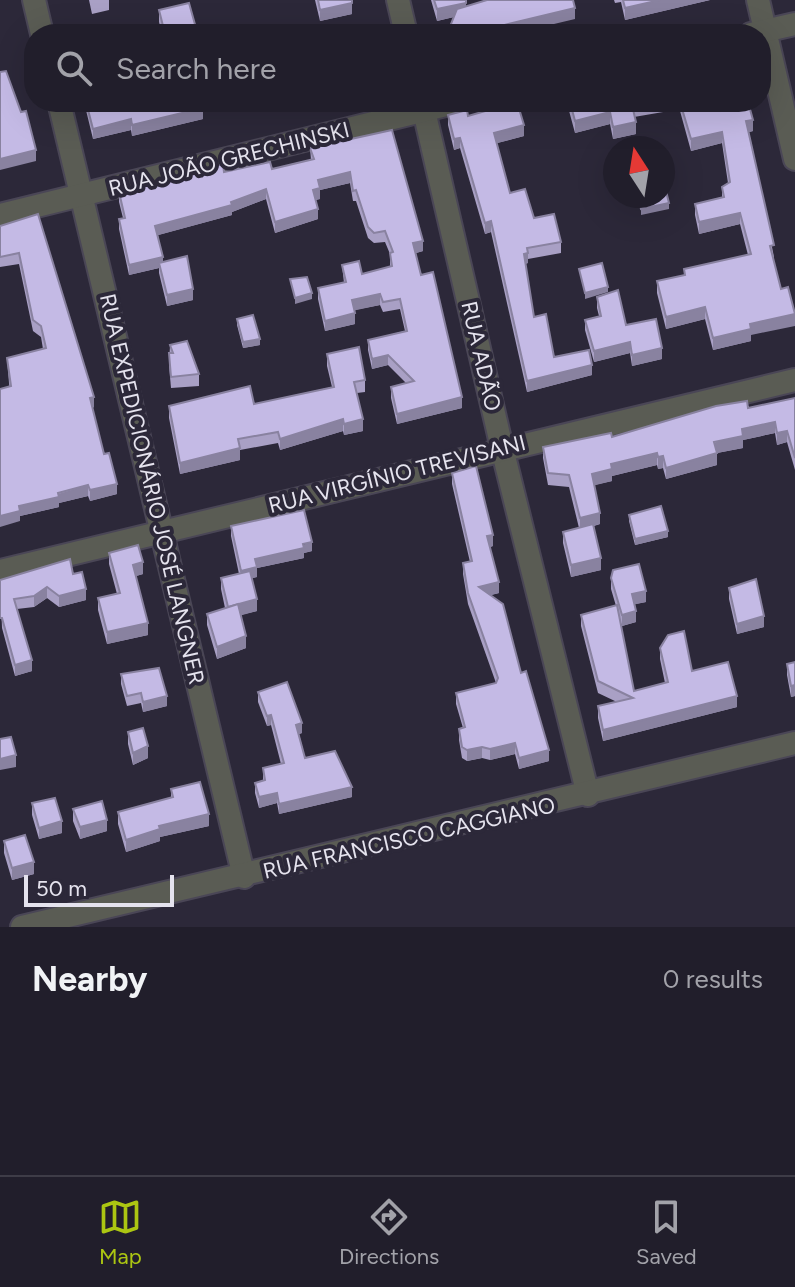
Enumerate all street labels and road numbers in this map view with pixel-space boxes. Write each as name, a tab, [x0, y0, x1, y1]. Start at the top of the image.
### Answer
street label: RUA JOÃO GRECHINSKI	[106, 116, 352, 202]
street label: RUA EXPEDICIONÁRIO JOSÉ LANGNER	[94, 291, 210, 687]
street label: RUA ADÃO	[455, 299, 507, 413]
street label: RUA VIRGÍNIO TREVISANI	[265, 429, 529, 519]
street label: RUA FRANCISCO CAGGIANO	[260, 791, 558, 885]

